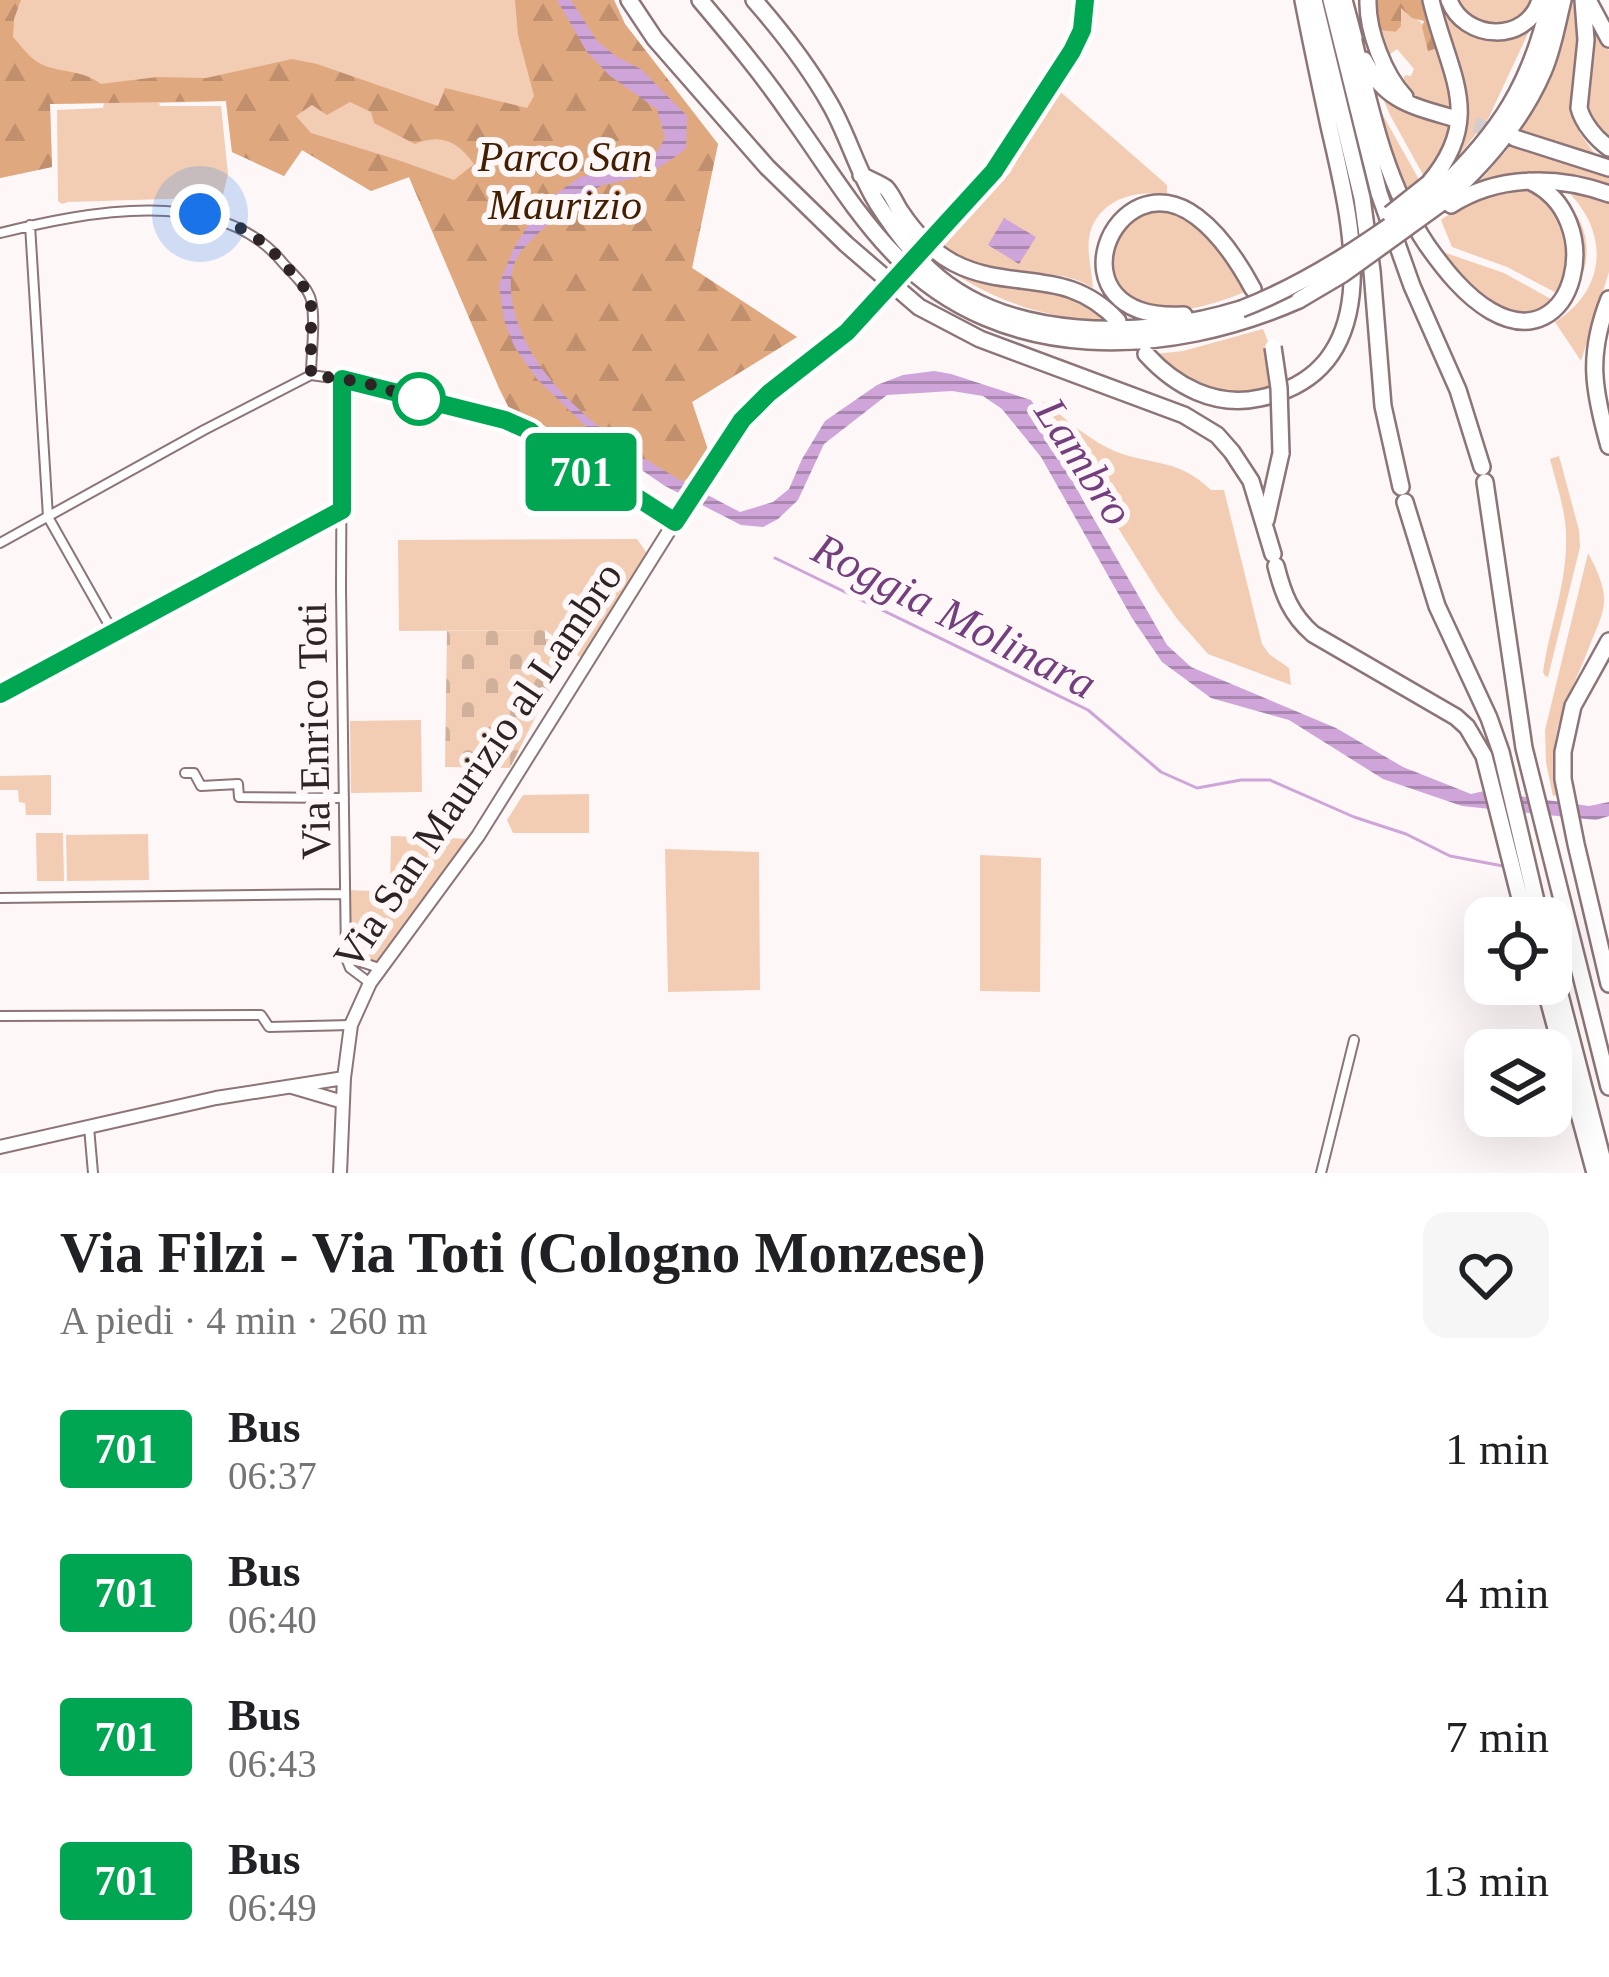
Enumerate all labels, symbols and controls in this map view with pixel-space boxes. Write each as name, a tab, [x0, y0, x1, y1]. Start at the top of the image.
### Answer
park label: Parco San Maurizio	[477, 134, 652, 228]
your location	[170, 184, 230, 244]
unlabelled marker	[394, 374, 444, 424]
water label: Lambro	[1024, 388, 1143, 534]
line badge: 701	[512, 433, 650, 511]
text: 701	[550, 449, 613, 495]
water label: Roggia Molinara	[804, 523, 1105, 709]
street label: Via San Maurizio al Lambro	[324, 554, 631, 978]
street label: Via Enrico Toti	[289, 602, 339, 860]
map controls	[1464, 897, 1572, 1137]
button: locate	[1464, 897, 1572, 1005]
button: layers	[1464, 1029, 1572, 1137]
button: heart	[1423, 1212, 1549, 1338]
text: Via Filzi - Via Toti (Cologno Monzese)	[60, 1221, 986, 1284]
text: A piedi · 4 min · 260 m	[60, 1299, 427, 1342]
text: Bus	[228, 1402, 301, 1452]
text: 1 min	[1445, 1424, 1549, 1474]
text: 701	[95, 1426, 158, 1472]
text: 06:37	[228, 1454, 317, 1497]
text: Bus	[228, 1546, 301, 1596]
text: 4 min	[1445, 1568, 1549, 1618]
text: 701	[95, 1570, 158, 1616]
text: 06:40	[228, 1598, 317, 1641]
text: Bus	[228, 1690, 301, 1740]
text: 7 min	[1445, 1712, 1549, 1762]
text: 701	[95, 1714, 158, 1760]
text: 06:43	[228, 1742, 317, 1785]
text: Bus	[228, 1834, 301, 1884]
text: 13 min	[1423, 1856, 1549, 1906]
text: 701	[95, 1858, 158, 1904]
text: 06:49	[228, 1886, 317, 1929]

